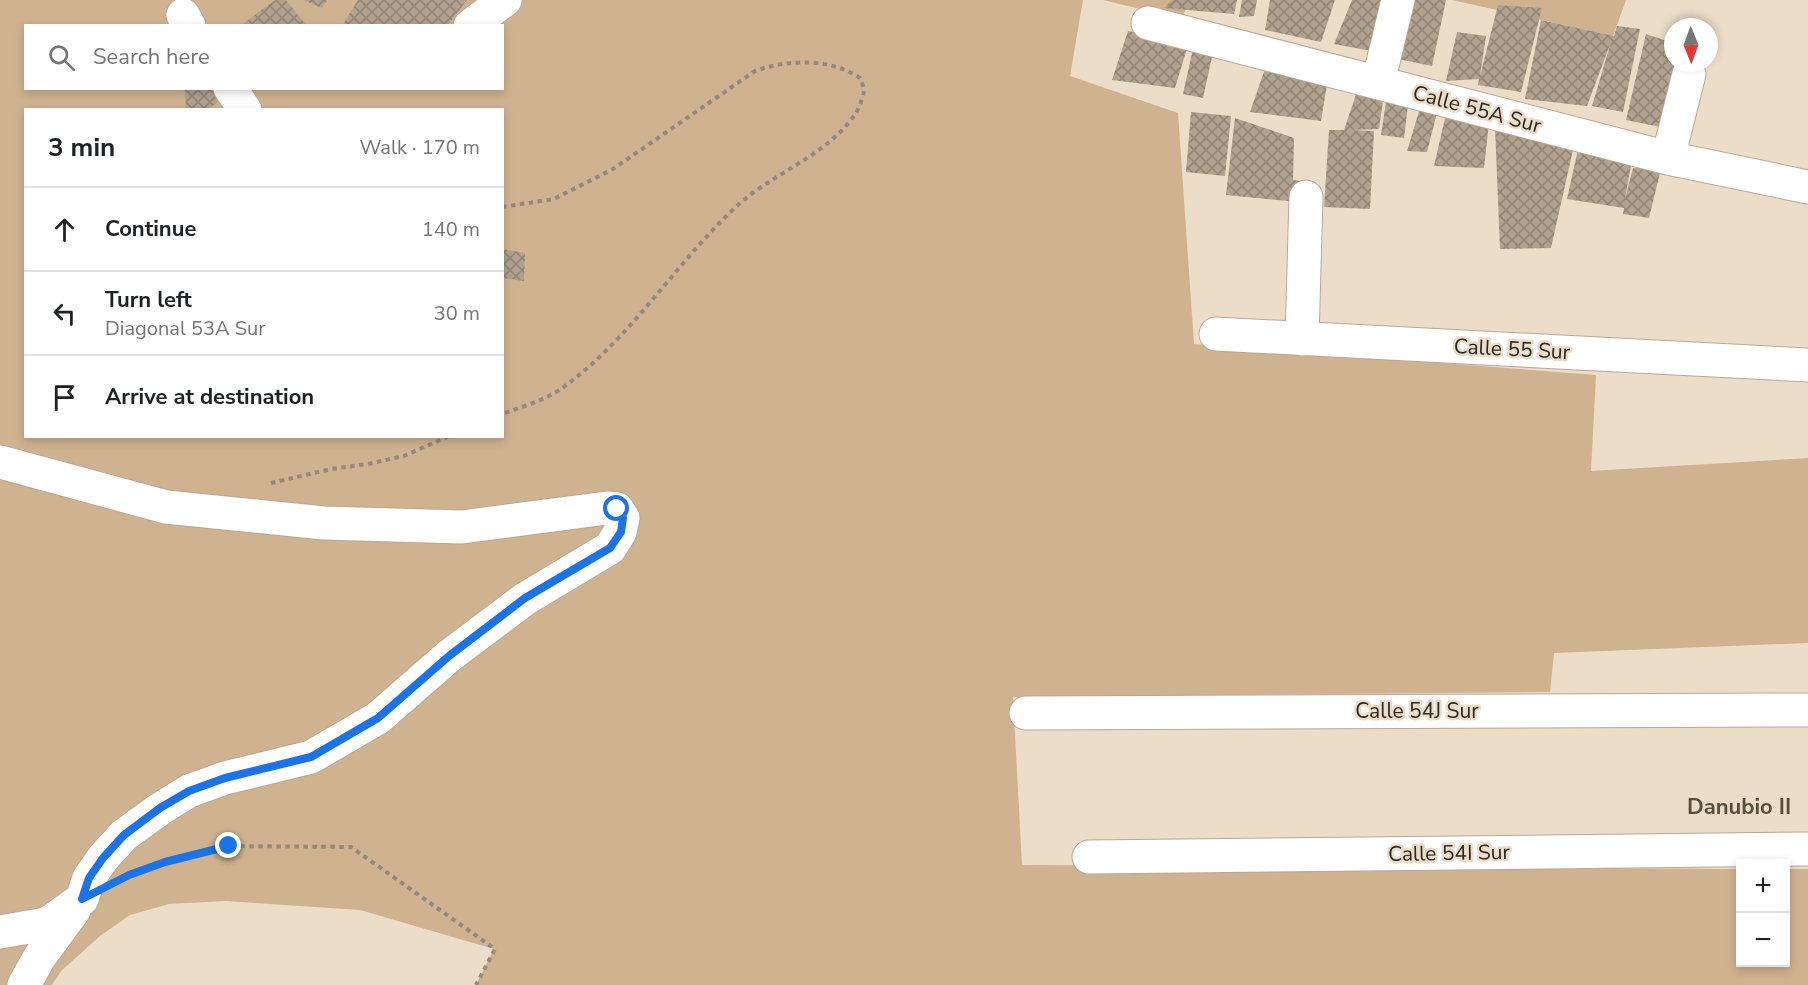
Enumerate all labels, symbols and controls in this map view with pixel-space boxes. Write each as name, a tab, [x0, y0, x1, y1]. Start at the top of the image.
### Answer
north arrow	[1664, 18, 1718, 72]
search box	[24, 24, 504, 90]
icon: search	[45, 41, 78, 74]
text: Search here	[93, 42, 210, 72]
street label: Calle 55A Sur	[1410, 78, 1545, 140]
text: 3 min	[48, 130, 115, 165]
text: Walk · 170 m	[360, 134, 480, 161]
icon: ahead	[48, 213, 81, 246]
text: Continue	[105, 214, 196, 244]
text: 140 m	[422, 216, 480, 243]
text: Turn left	[105, 285, 192, 315]
icon: left	[48, 297, 81, 330]
text: 30 m	[434, 300, 480, 327]
text: Diagonal 53A Sur	[105, 315, 265, 342]
street label: Calle 55 Sur	[1453, 332, 1571, 366]
icon: arrive	[48, 381, 81, 414]
text: Arrive at destination	[105, 382, 314, 412]
route start	[603, 495, 629, 521]
street label: Calle 54J Sur	[1355, 697, 1479, 725]
district label: Danubio II	[1687, 792, 1791, 822]
route end	[215, 832, 241, 858]
street label: Calle 54I Sur	[1388, 838, 1511, 868]
map controls	[1736, 859, 1790, 967]
button: +	[1736, 859, 1790, 913]
button: −	[1736, 913, 1790, 967]

